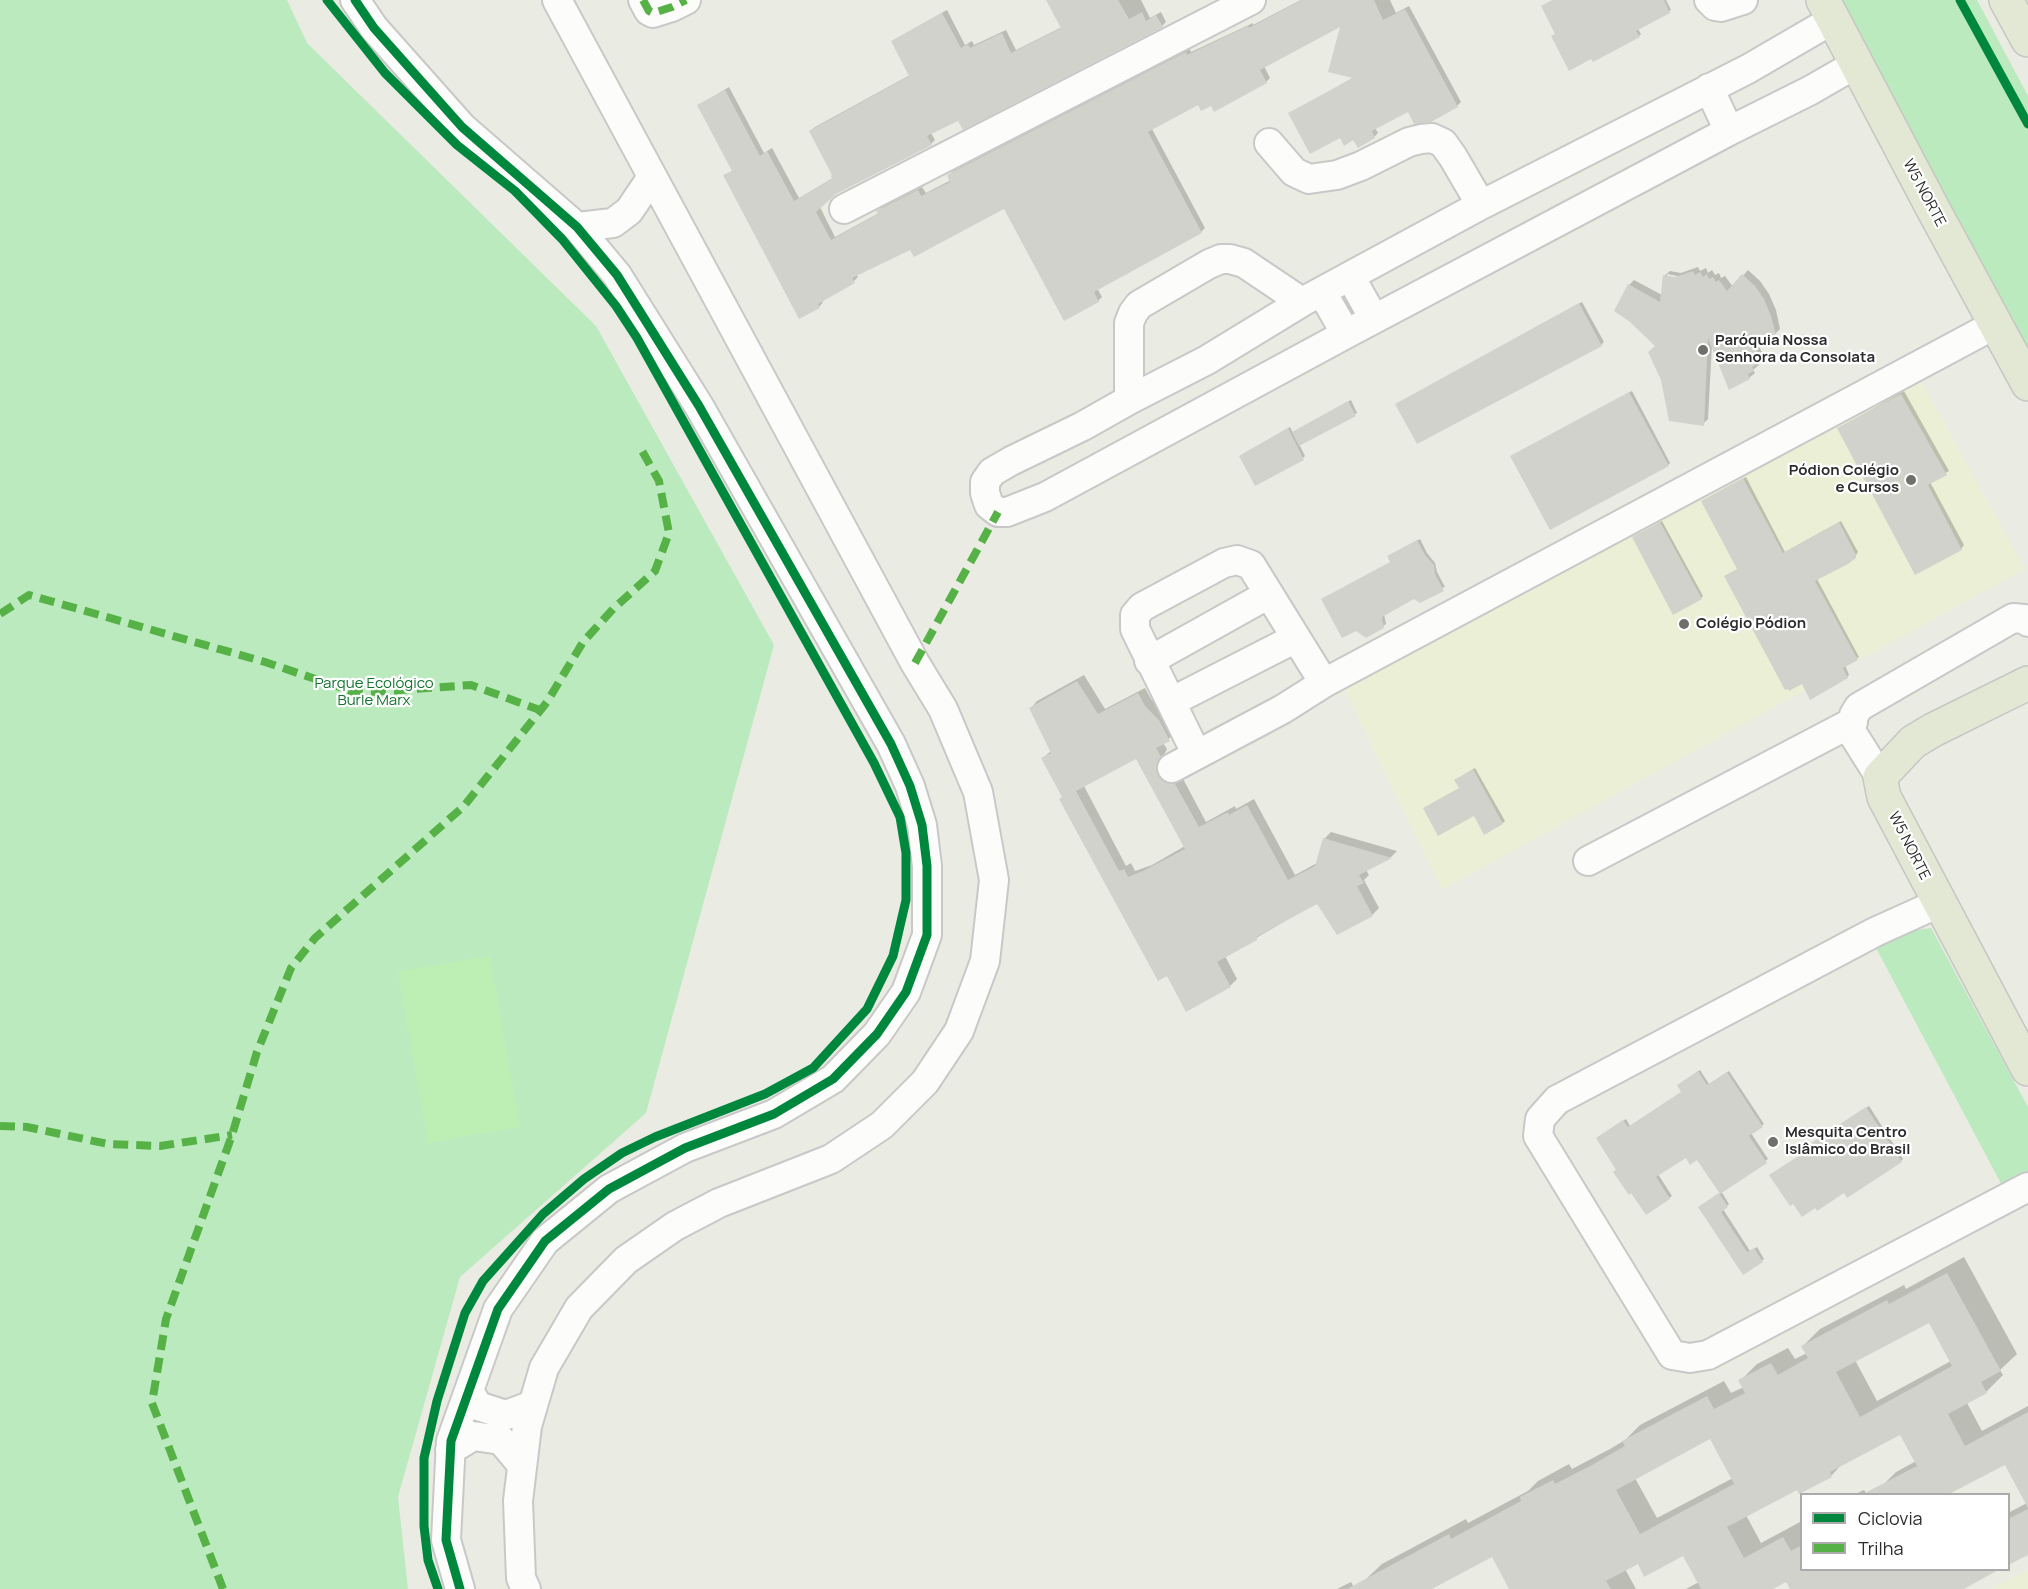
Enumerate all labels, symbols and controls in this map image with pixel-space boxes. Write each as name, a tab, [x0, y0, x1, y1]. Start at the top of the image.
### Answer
street label: W5 NORTE	[1899, 156, 1949, 230]
place label: Paróquia Nossa Senhora da Consolata	[1715, 332, 1875, 367]
marker: Paróquia Nossa Senhora da Consolata	[1696, 343, 1710, 357]
place label: Pódion Colégio e Cursos	[1789, 462, 1899, 497]
marker: Pódion Colégio e Cursos	[1904, 473, 1918, 487]
place label: Colégio Pódion	[1696, 615, 1806, 633]
marker: Colégio Pódion	[1677, 617, 1691, 631]
park label: Parque Ecológico Burle Marx	[314, 675, 434, 710]
street label: W5 NORTE	[1884, 809, 1934, 883]
place label: Mesquita Centro Islâmico do Brasil	[1785, 1124, 1911, 1159]
marker: Mesquita Centro Islâmico do Brasil	[1766, 1135, 1780, 1149]
legend	[1800, 1493, 2010, 1571]
text: Ciclovia	[1858, 1506, 1923, 1530]
text: Trilha	[1858, 1536, 1903, 1560]

